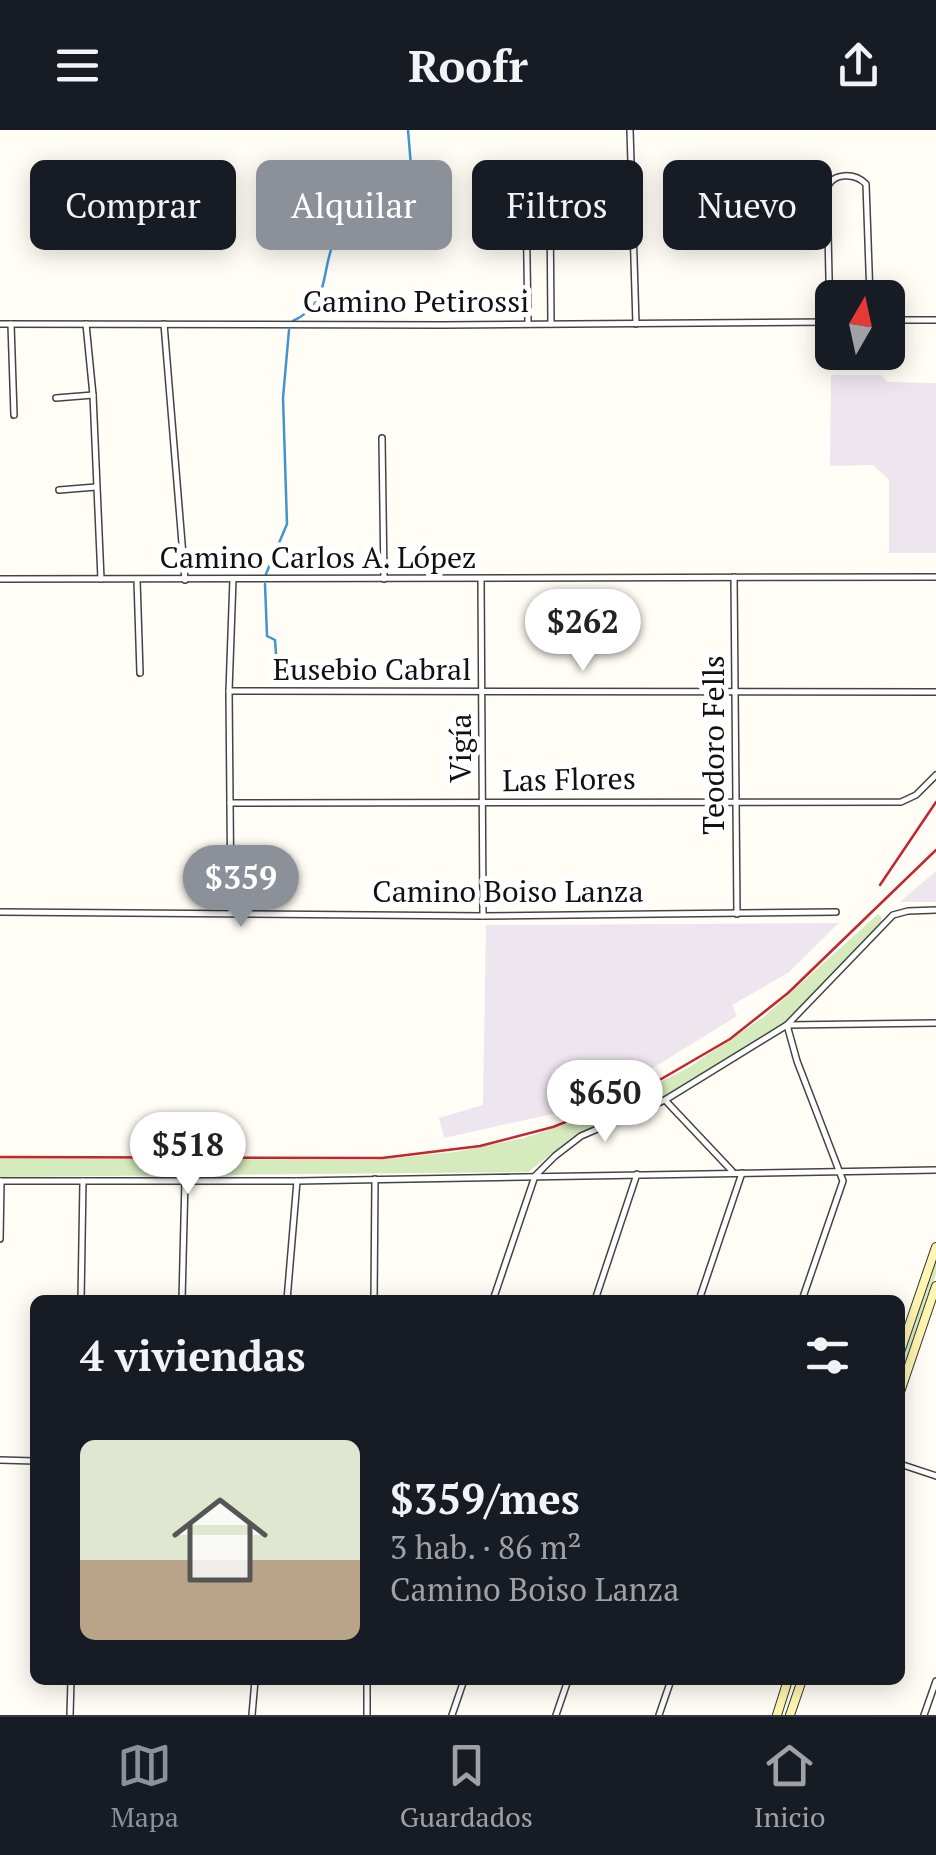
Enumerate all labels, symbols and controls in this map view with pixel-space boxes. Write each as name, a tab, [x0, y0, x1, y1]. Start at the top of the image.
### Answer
text: Roofr	[408, 35, 528, 95]
icon: menu	[50, 38, 105, 93]
icon: share	[831, 38, 886, 93]
chip: Comprar	[30, 160, 236, 250]
chip: Alquilar	[256, 160, 452, 250]
chip: Filtros	[472, 160, 643, 250]
chip: Nuevo	[663, 160, 832, 250]
north arrow	[815, 280, 905, 370]
map controls	[815, 280, 905, 370]
street label: Camino Petirossi	[303, 281, 529, 321]
street label: Camino Carlos A. López	[160, 537, 476, 577]
pin: $262	[524, 589, 642, 674]
text: $262	[547, 600, 619, 642]
street label: Eusebio Cabral	[273, 649, 471, 689]
street label: Teodoro Fells	[693, 655, 733, 835]
street label: Vigía	[440, 713, 480, 783]
street label: Las Flores	[502, 758, 636, 800]
pin: $359	[182, 845, 300, 930]
text: $359	[205, 856, 277, 898]
street label: Camino Boiso Lanza	[372, 871, 644, 911]
pin: $650	[546, 1060, 664, 1145]
text: $650	[569, 1071, 641, 1113]
pin: $518	[129, 1112, 247, 1197]
text: $518	[152, 1123, 224, 1165]
text: 4 viviendas	[80, 1327, 305, 1383]
icon: filters	[800, 1328, 855, 1383]
text: $359/mes	[390, 1470, 580, 1526]
icon: home	[160, 1480, 280, 1600]
text: 3 hab. · 86 m²	[390, 1526, 581, 1568]
text: Camino Boiso Lanza	[390, 1568, 679, 1610]
tab: Mapa	[110, 1738, 179, 1835]
tab: Guardados	[400, 1738, 533, 1835]
tab: Inicio	[754, 1738, 826, 1835]

